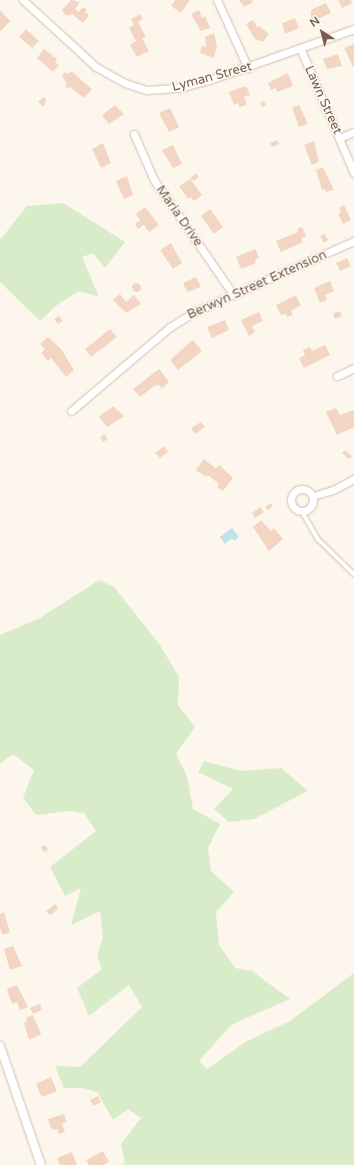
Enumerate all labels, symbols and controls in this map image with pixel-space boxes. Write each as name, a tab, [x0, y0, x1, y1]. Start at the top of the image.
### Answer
north arrow	[302, 12, 342, 52]
text: N	[307, 14, 322, 30]
street label: Lyman Street	[170, 59, 254, 95]
street label: Lawn Street	[301, 63, 345, 137]
street label: Maria Drive	[152, 183, 206, 249]
street label: Berwyn Street Extension	[185, 247, 329, 323]

